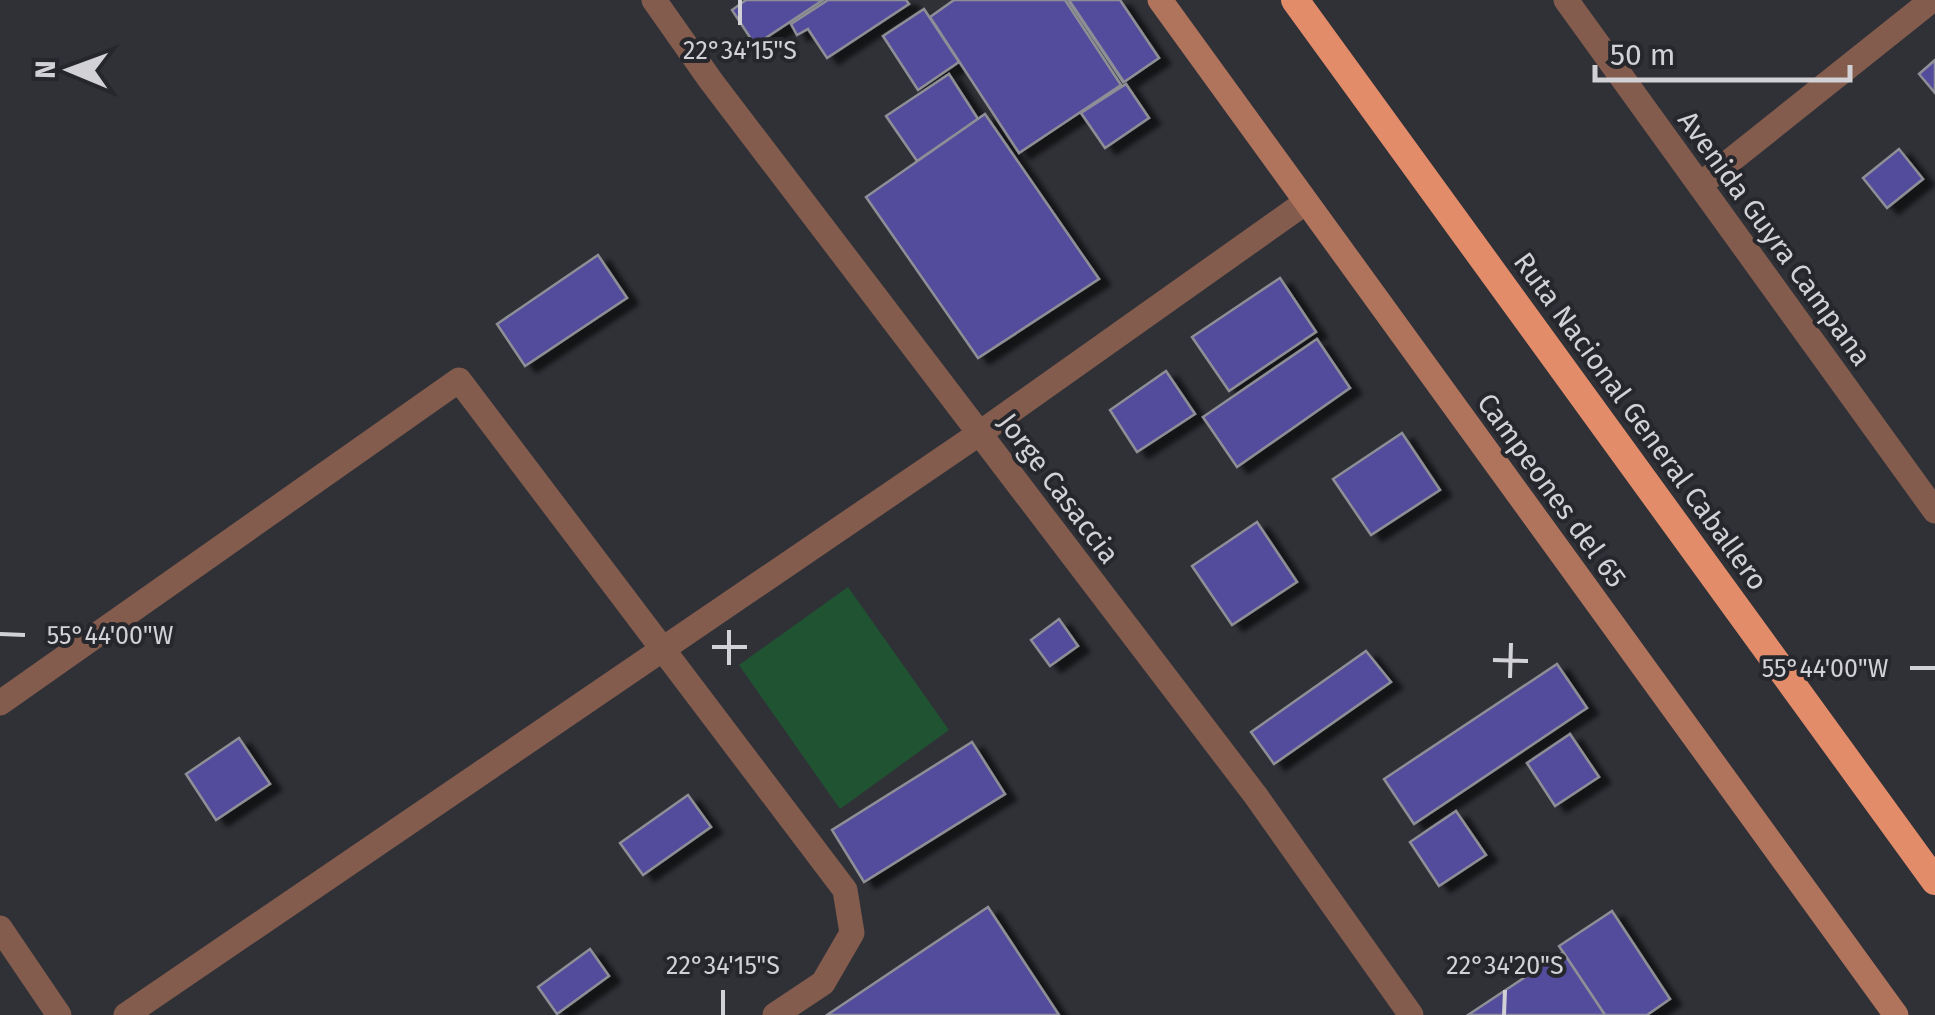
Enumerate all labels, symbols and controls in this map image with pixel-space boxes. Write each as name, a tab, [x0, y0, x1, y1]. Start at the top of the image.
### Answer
north arrow	[20, 20, 120, 120]
scale bar	[1595, 20, 1850, 82]
text: 22°34'15"S	[683, 36, 797, 66]
text: 50 m	[1610, 37, 1675, 73]
text: N	[29, 60, 62, 79]
street label: Avenida Guyra Campana	[1671, 105, 1878, 372]
street label: Ruta Nacional General Caballero	[1507, 246, 1774, 597]
street label: Campeones del 65	[1470, 387, 1633, 594]
street label: Jorge Casaccia	[991, 407, 1126, 570]
text: 55°44'00"W	[47, 621, 174, 651]
text: 55°44'00"W	[1762, 654, 1889, 684]
text: 22°34'15"S	[666, 951, 780, 981]
text: 22°34'20"S	[1446, 951, 1564, 981]

